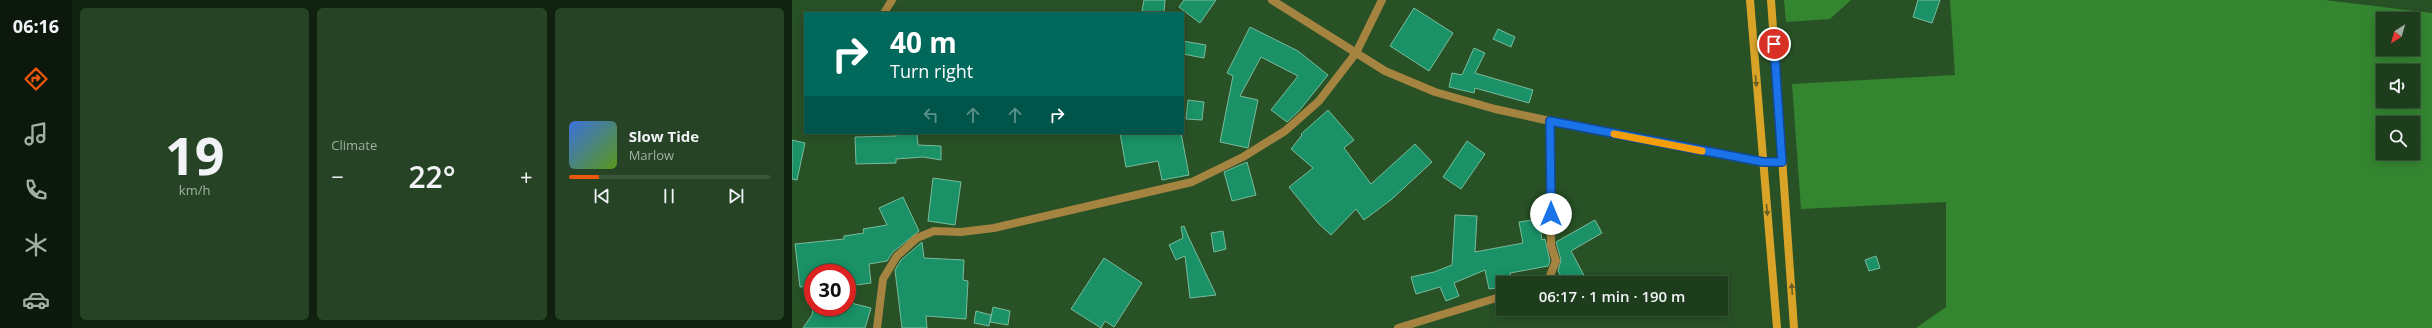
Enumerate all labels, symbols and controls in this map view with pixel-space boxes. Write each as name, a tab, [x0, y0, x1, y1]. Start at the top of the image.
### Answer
north arrow	[2376, 12, 2420, 56]
map controls	[2376, 12, 2420, 160]
text: 06:16	[13, 14, 59, 38]
text: 40 m	[890, 23, 957, 61]
pin	[1757, 27, 1791, 61]
icon: right	[824, 28, 876, 80]
icon: arrive	[1763, 33, 1785, 55]
text: Turn right	[890, 59, 973, 83]
button: sound	[2376, 64, 2420, 108]
icon: directions	[22, 65, 50, 93]
one-way arrow	[1753, 75, 1760, 87]
icon: left	[920, 104, 942, 126]
icon: ahead	[962, 104, 984, 126]
icon: ahead	[1004, 104, 1026, 126]
icon: right	[1046, 104, 1068, 126]
button: search	[2376, 116, 2420, 160]
text: 19	[165, 119, 224, 190]
icon: music	[22, 120, 50, 148]
text: Slow Tide	[629, 126, 699, 146]
text: Climate	[331, 136, 377, 154]
text: Marlow	[629, 146, 674, 164]
text: 22°	[408, 156, 456, 197]
text: −	[331, 161, 344, 191]
text: +	[520, 161, 533, 191]
icon: phone	[22, 176, 50, 204]
text: km/h	[179, 181, 210, 199]
icon: previous	[591, 185, 613, 207]
icon: pause	[658, 185, 680, 207]
icon: next	[725, 185, 747, 207]
position arrow	[1530, 193, 1572, 235]
one-way arrow	[1764, 204, 1771, 216]
icon: climate	[22, 231, 50, 259]
speed limit sign: 30	[804, 264, 856, 316]
one-way arrow	[1788, 283, 1795, 295]
icon: car	[22, 286, 50, 314]
text: 06:17 · 1 min · 190 m	[1539, 286, 1685, 306]

